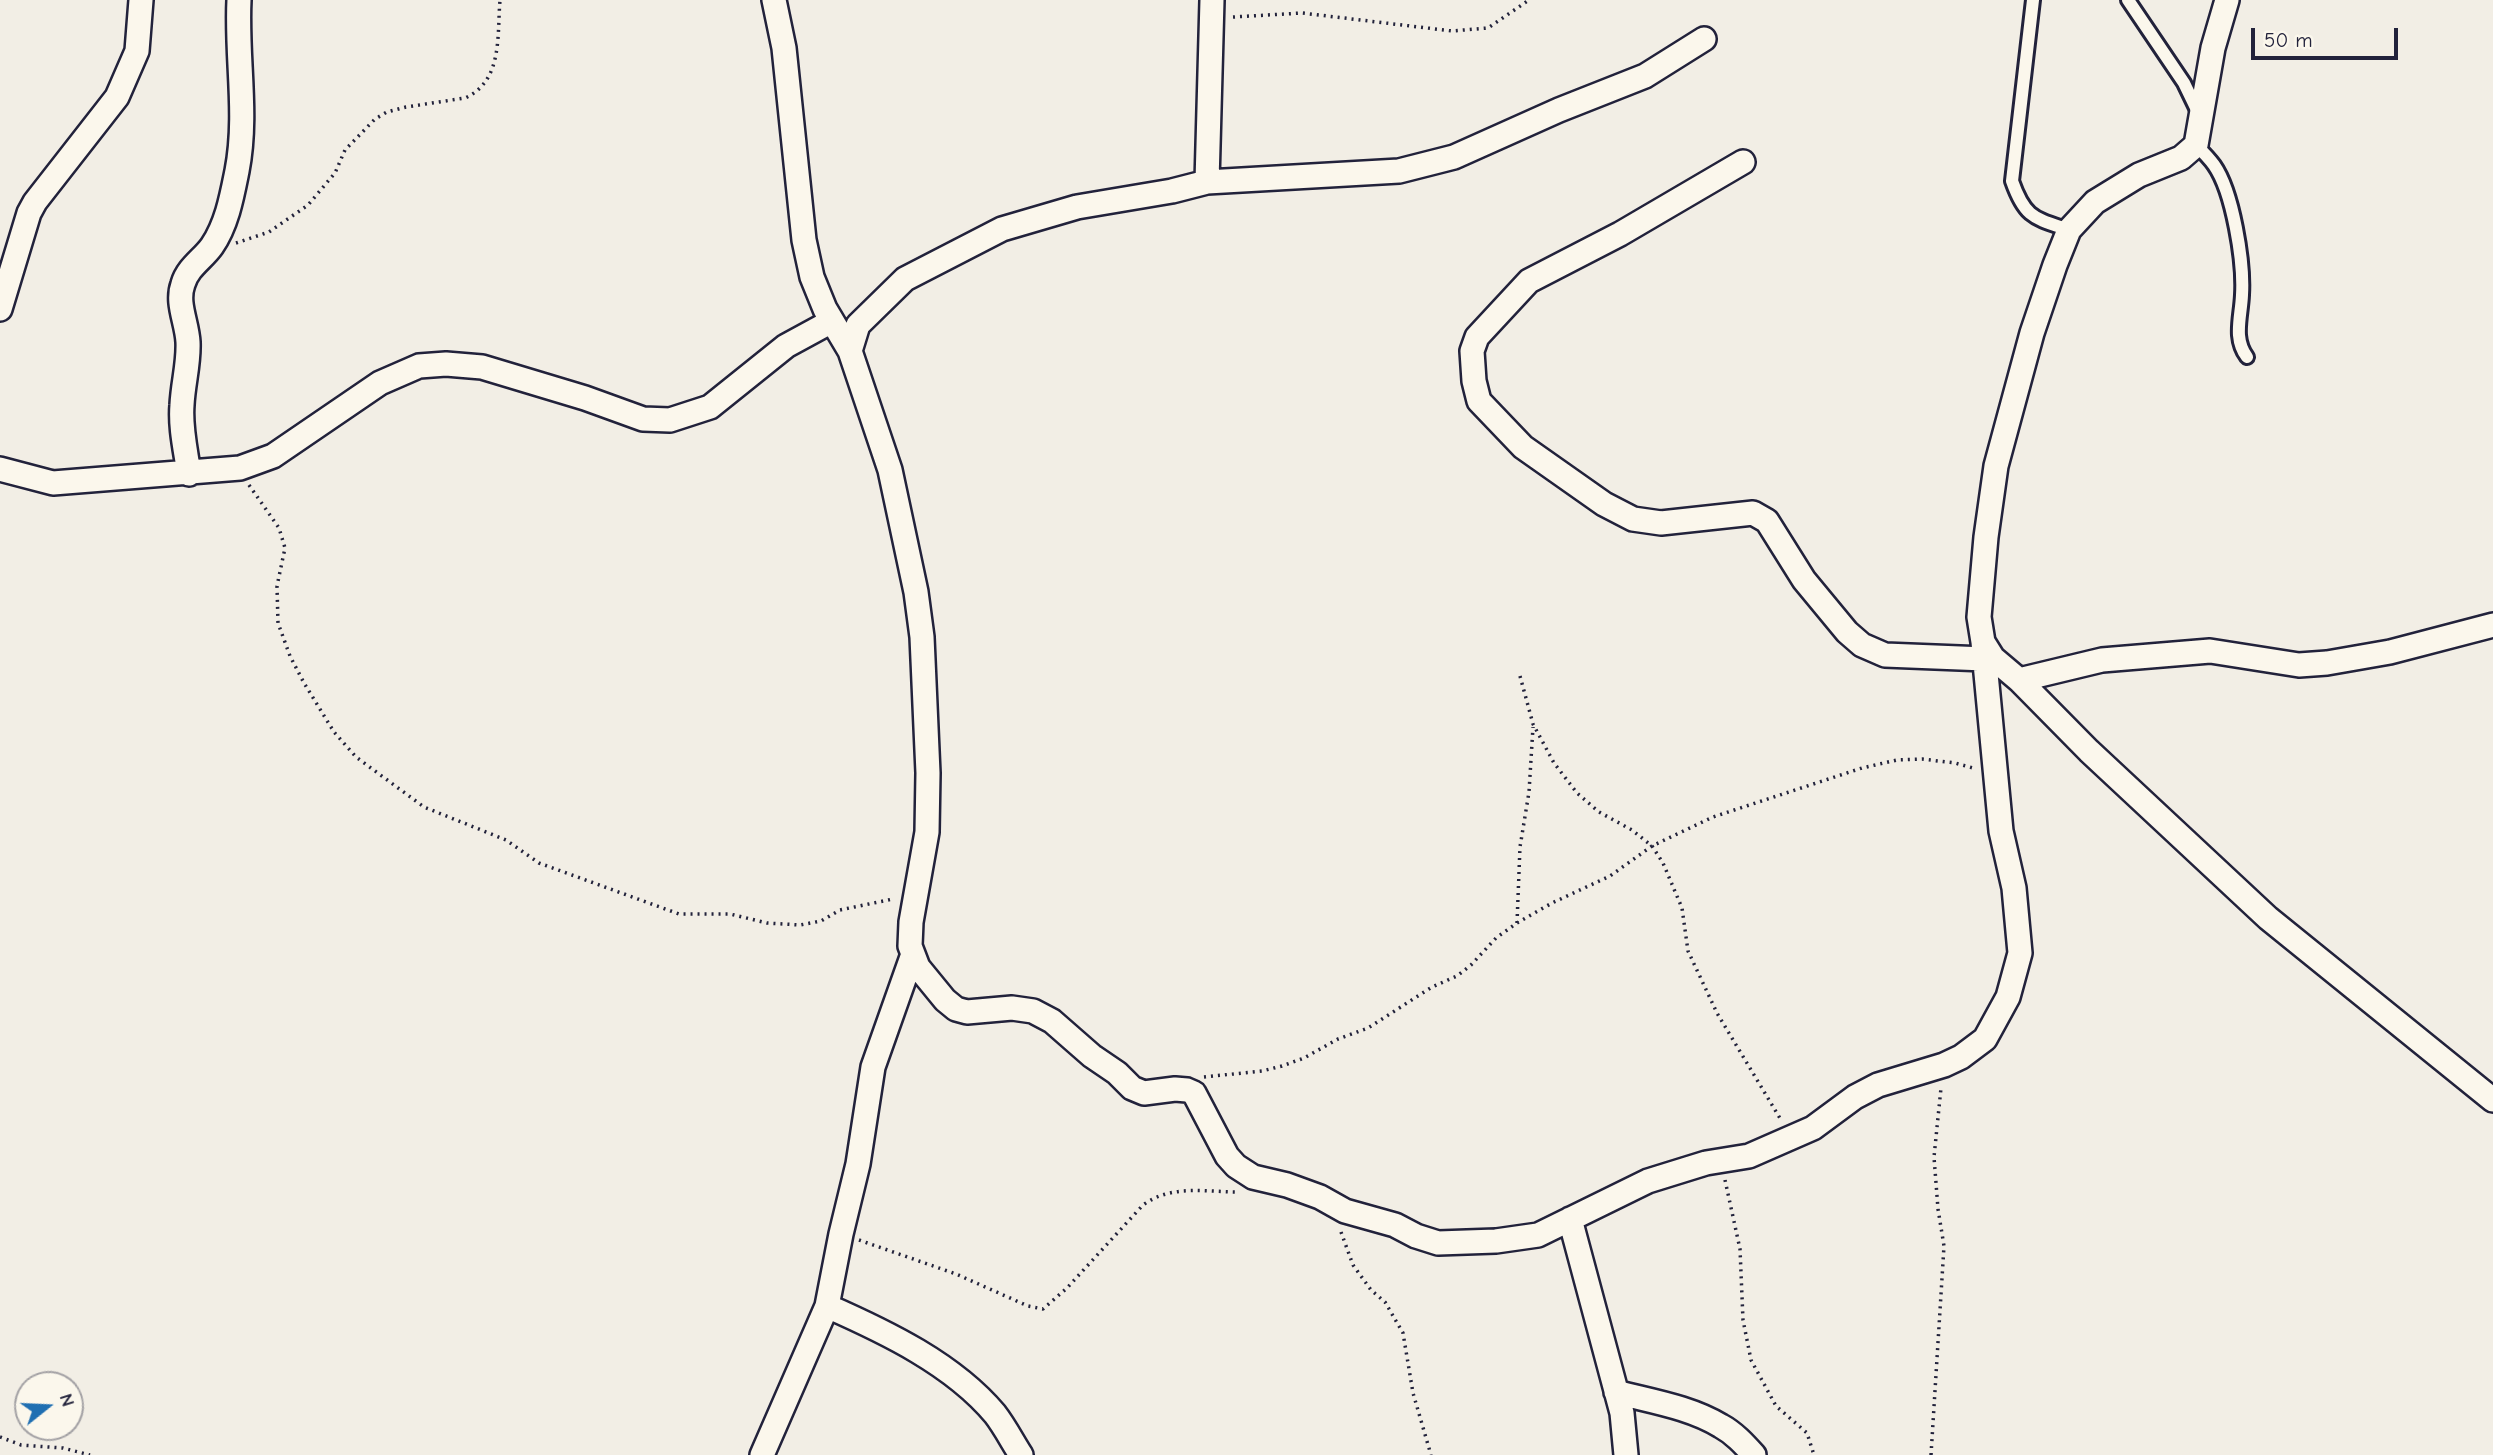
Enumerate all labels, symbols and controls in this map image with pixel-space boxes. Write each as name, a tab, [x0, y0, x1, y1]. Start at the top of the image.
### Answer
scale bar	[2255, 14, 2402, 58]
text: 50 m	[2264, 28, 2313, 52]
north arrow	[14, 1371, 84, 1441]
text: N	[55, 1391, 79, 1409]

